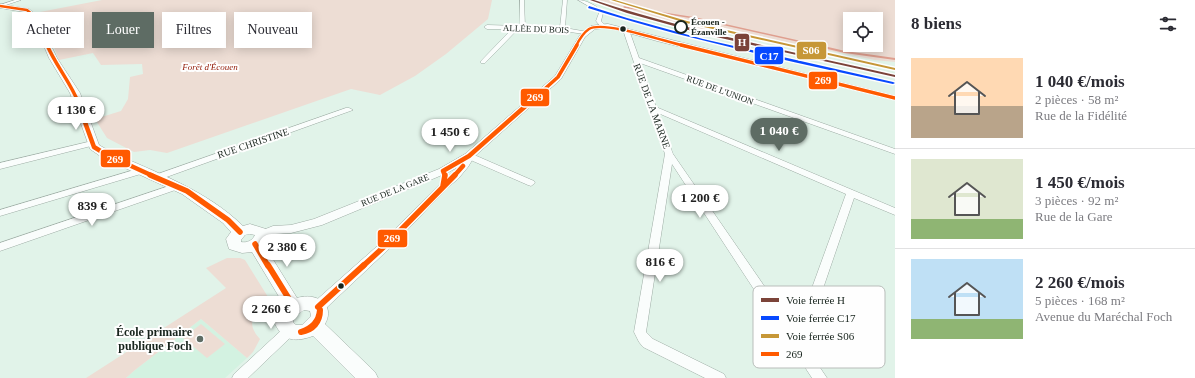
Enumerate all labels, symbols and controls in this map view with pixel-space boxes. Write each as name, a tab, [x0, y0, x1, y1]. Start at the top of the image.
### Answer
chip: Acheter	[12, 12, 84, 48]
chip: Louer	[92, 12, 154, 48]
chip: Filtres	[162, 12, 226, 48]
chip: Nouveau	[234, 12, 312, 48]
map controls	[843, 12, 883, 52]
button: locate	[843, 12, 883, 52]
icon: filters	[1157, 13, 1179, 35]
text: 8 biens	[911, 14, 962, 33]
place label: Écouen - Ézanville	[691, 17, 727, 37]
marker: Écouen - Ézanville	[674, 20, 688, 34]
street label: ALLÉE DU BOIS	[503, 23, 569, 35]
unlabelled marker	[618, 24, 628, 34]
line badge: H	[734, 33, 750, 52]
text: H	[738, 36, 747, 48]
line badge: S06	[796, 41, 827, 60]
text: S06	[802, 44, 820, 56]
line badge: C17	[754, 46, 784, 65]
text: C17	[760, 50, 779, 62]
park label: Forêt d'Écouen	[181, 62, 238, 72]
street label: RUE DE LA MARNE	[631, 62, 673, 150]
line badge: 269	[808, 71, 838, 90]
text: 1 040 €/mois	[1035, 72, 1125, 91]
street label: RUE DE L'UNION	[685, 73, 755, 107]
text: 269	[815, 74, 832, 86]
icon: home	[943, 74, 991, 122]
line badge: 269	[520, 88, 550, 107]
text: 269	[527, 91, 544, 103]
text: 2 pièces · 58 m²	[1035, 92, 1118, 107]
pin: 1 130 €	[39, 97, 113, 131]
text: 1 130 €	[57, 102, 96, 117]
text: Rue de la Fidélité	[1035, 108, 1127, 123]
pin: 1 040 €	[742, 118, 816, 152]
pin: 1 450 €	[413, 119, 487, 153]
text: 1 040 €	[760, 123, 799, 138]
text: 1 450 €	[431, 124, 470, 139]
street label: RUE CHRISTINE	[216, 126, 290, 160]
line badge: 269	[100, 149, 131, 168]
text: 269	[107, 153, 124, 165]
street label: RUE DE LA GARE	[359, 172, 431, 208]
text: 1 450 €/mois	[1035, 173, 1125, 192]
icon: home	[943, 175, 991, 223]
pin: 1 200 €	[663, 185, 737, 219]
text: 1 200 €	[681, 190, 720, 205]
pin: 839 €	[64, 193, 120, 227]
text: 3 pièces · 92 m²	[1035, 193, 1118, 208]
text: 839 €	[77, 198, 107, 213]
text: Rue de la Gare	[1035, 209, 1113, 224]
line badge: 269	[377, 229, 408, 248]
text: 269	[384, 232, 401, 244]
pin: 2 380 €	[250, 234, 324, 268]
text: 2 380 €	[268, 239, 307, 254]
pin: 816 €	[632, 249, 688, 283]
text: 816 €	[645, 254, 675, 269]
text: 2 260 €/mois	[1035, 273, 1125, 292]
icon: home	[943, 275, 991, 323]
unlabelled marker	[336, 281, 346, 291]
legend	[753, 286, 885, 368]
text: 5 pièces · 168 m²	[1035, 293, 1125, 308]
text: Voie ferrée H	[786, 294, 845, 306]
pin: 2 260 €	[234, 296, 308, 330]
text: 2 260 €	[252, 301, 291, 316]
text: Avenue du Maréchal Foch	[1035, 309, 1172, 324]
text: Voie ferrée C17	[786, 312, 856, 324]
place label: École primaire publique Foch	[116, 325, 193, 353]
text: Voie ferrée S06	[786, 330, 855, 342]
marker: École primaire publique Foch	[195, 334, 205, 344]
text: 269	[786, 348, 803, 360]

